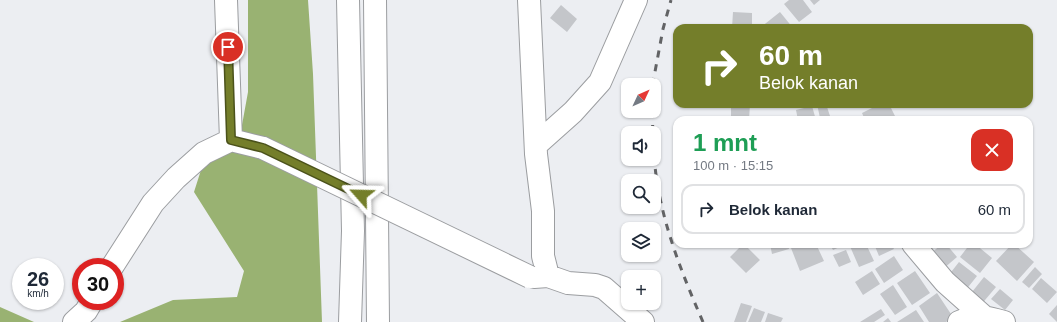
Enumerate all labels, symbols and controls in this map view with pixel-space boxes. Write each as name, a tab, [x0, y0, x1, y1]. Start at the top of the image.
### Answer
pin	[211, 30, 245, 64]
icon: arrive	[217, 36, 239, 58]
icon: right	[693, 40, 745, 92]
text: 60 m	[759, 40, 823, 71]
text: Belok kanan	[759, 73, 858, 93]
north arrow	[621, 78, 661, 118]
map controls	[621, 78, 661, 310]
button: sound	[621, 126, 661, 166]
text: 1 mnt	[693, 129, 757, 156]
button: close	[971, 129, 1013, 171]
text: 100 m · 15:15	[693, 158, 773, 173]
position arrow	[340, 174, 382, 216]
button: search	[621, 174, 661, 214]
icon: right	[695, 198, 717, 220]
text: Belok kanan	[729, 201, 817, 218]
text: 60 m	[978, 201, 1011, 218]
button: layers	[621, 222, 661, 262]
speed limit sign: 30	[72, 258, 124, 310]
text: 26	[27, 268, 49, 290]
button: +	[621, 270, 661, 310]
text: km/h	[27, 288, 49, 299]

